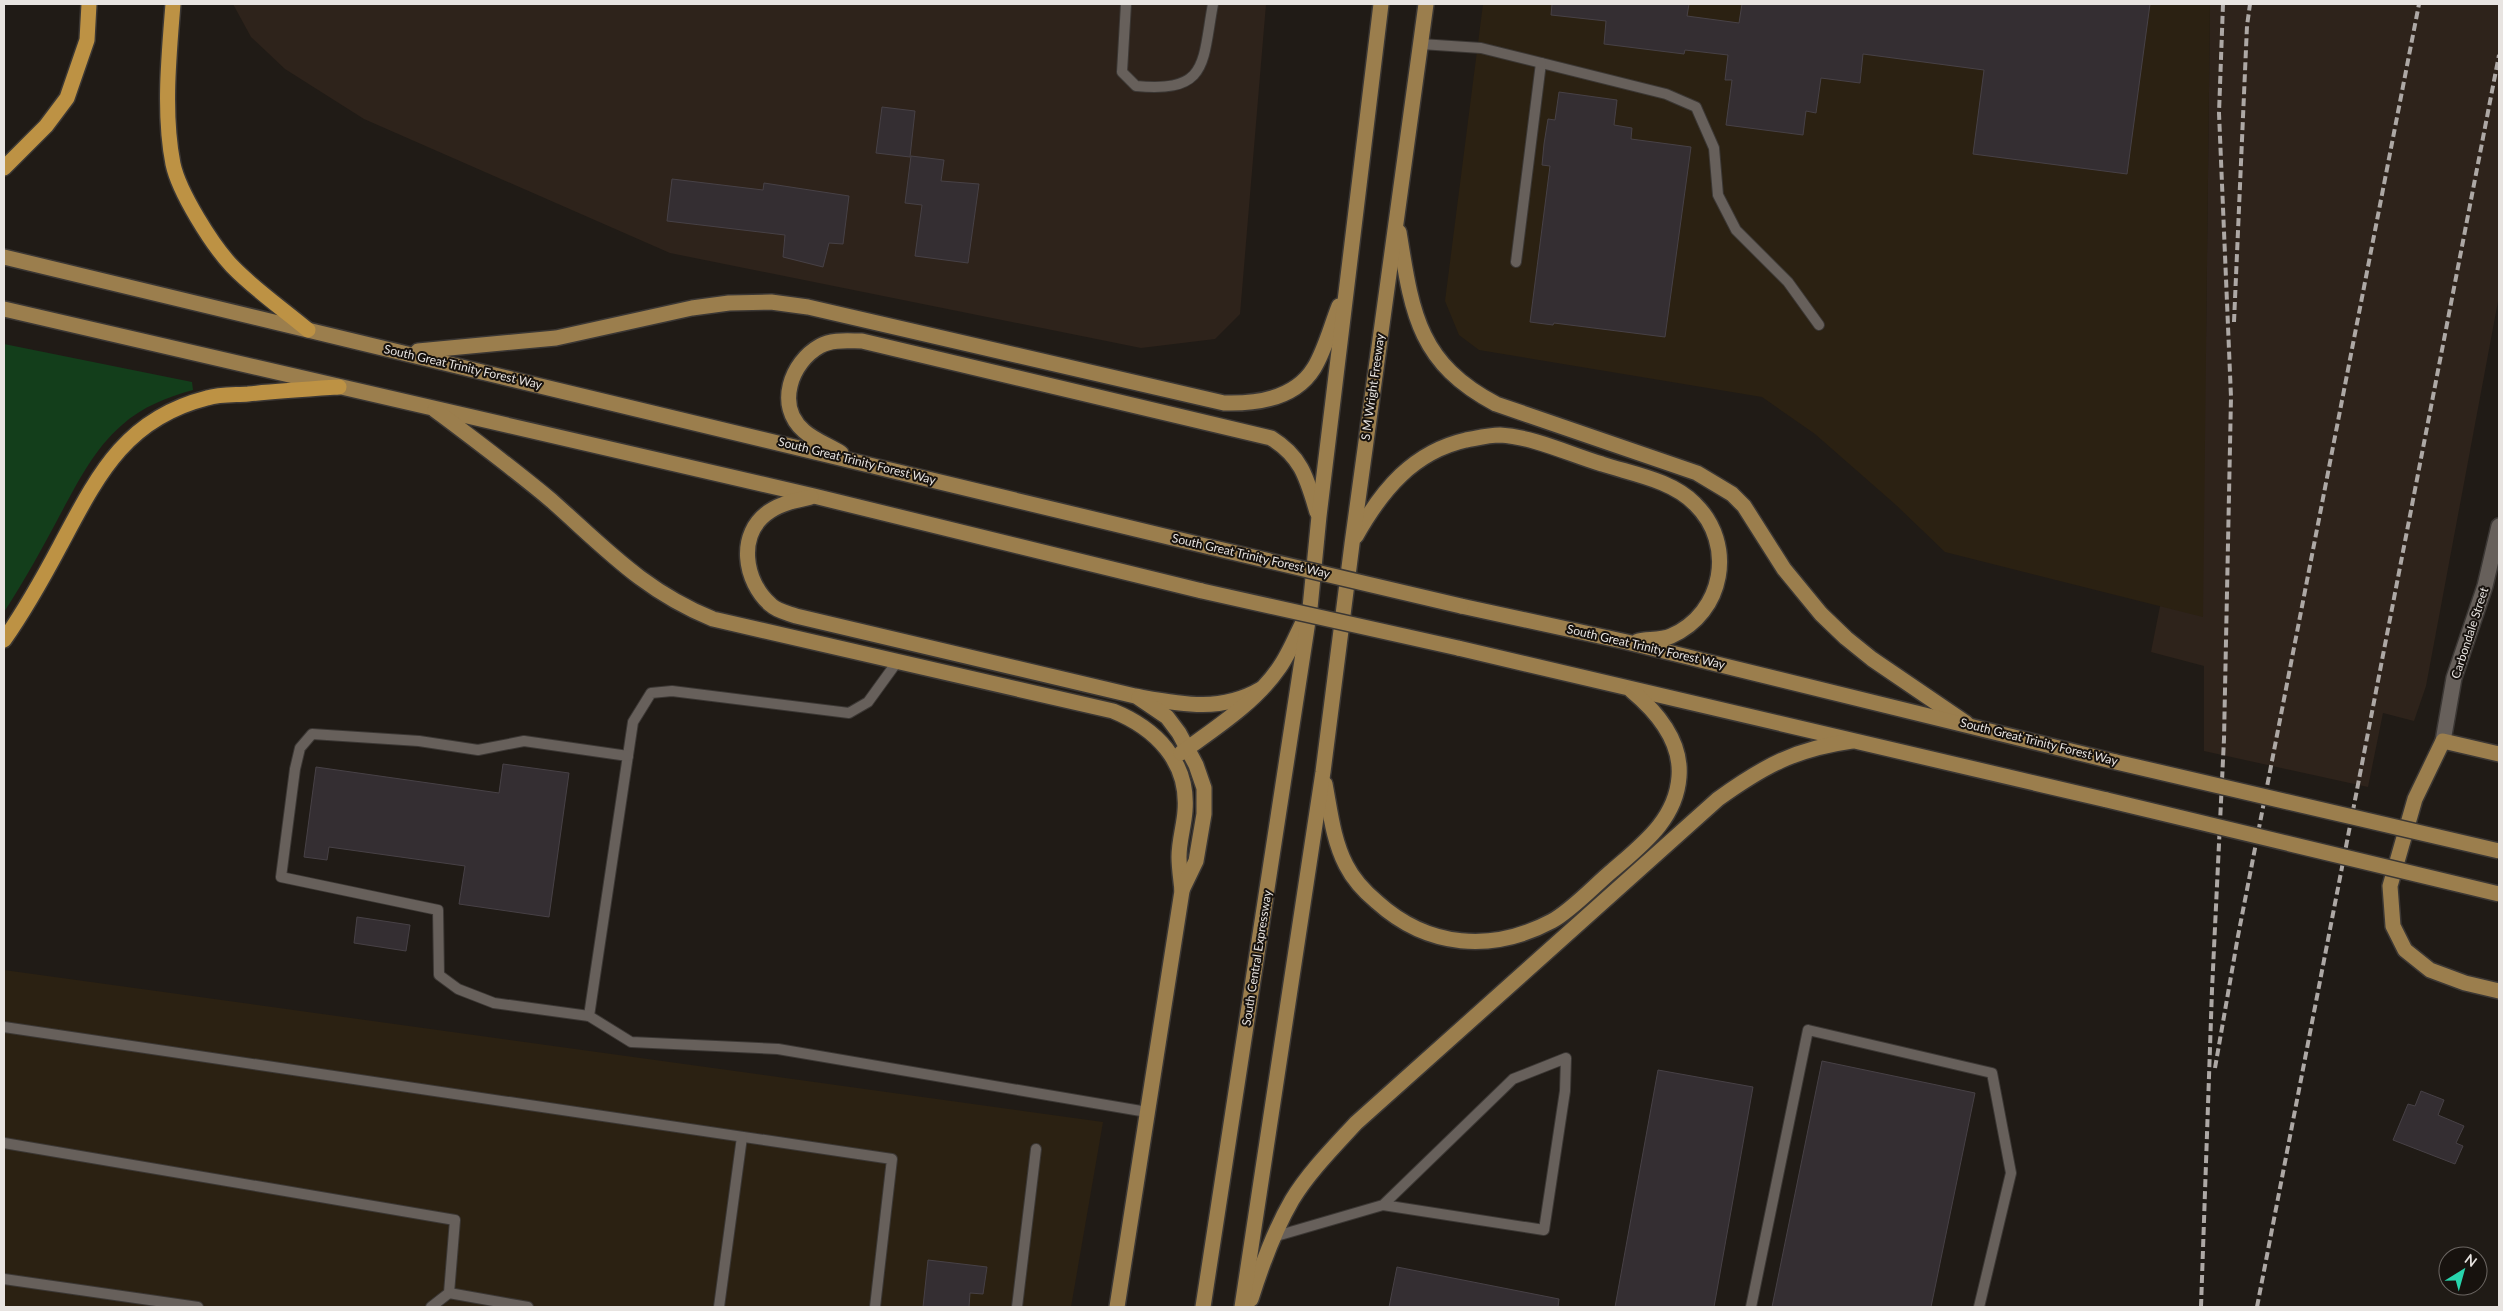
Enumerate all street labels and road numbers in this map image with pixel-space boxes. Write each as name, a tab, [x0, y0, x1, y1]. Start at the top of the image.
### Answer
street label: S M Wright Freeway	[1358, 332, 1388, 441]
street label: South Great Trinity Forest Way	[383, 341, 544, 392]
street label: South Great Trinity Forest Way	[777, 434, 938, 488]
street label: South Great Trinity Forest Way	[1171, 530, 1332, 581]
street label: Carbondale Street	[2448, 585, 2492, 680]
street label: South Great Trinity Forest Way	[1566, 621, 1727, 672]
street label: South Great Trinity Forest Way	[1959, 715, 2120, 769]
street label: South Central Expressway	[1238, 888, 1275, 1027]

